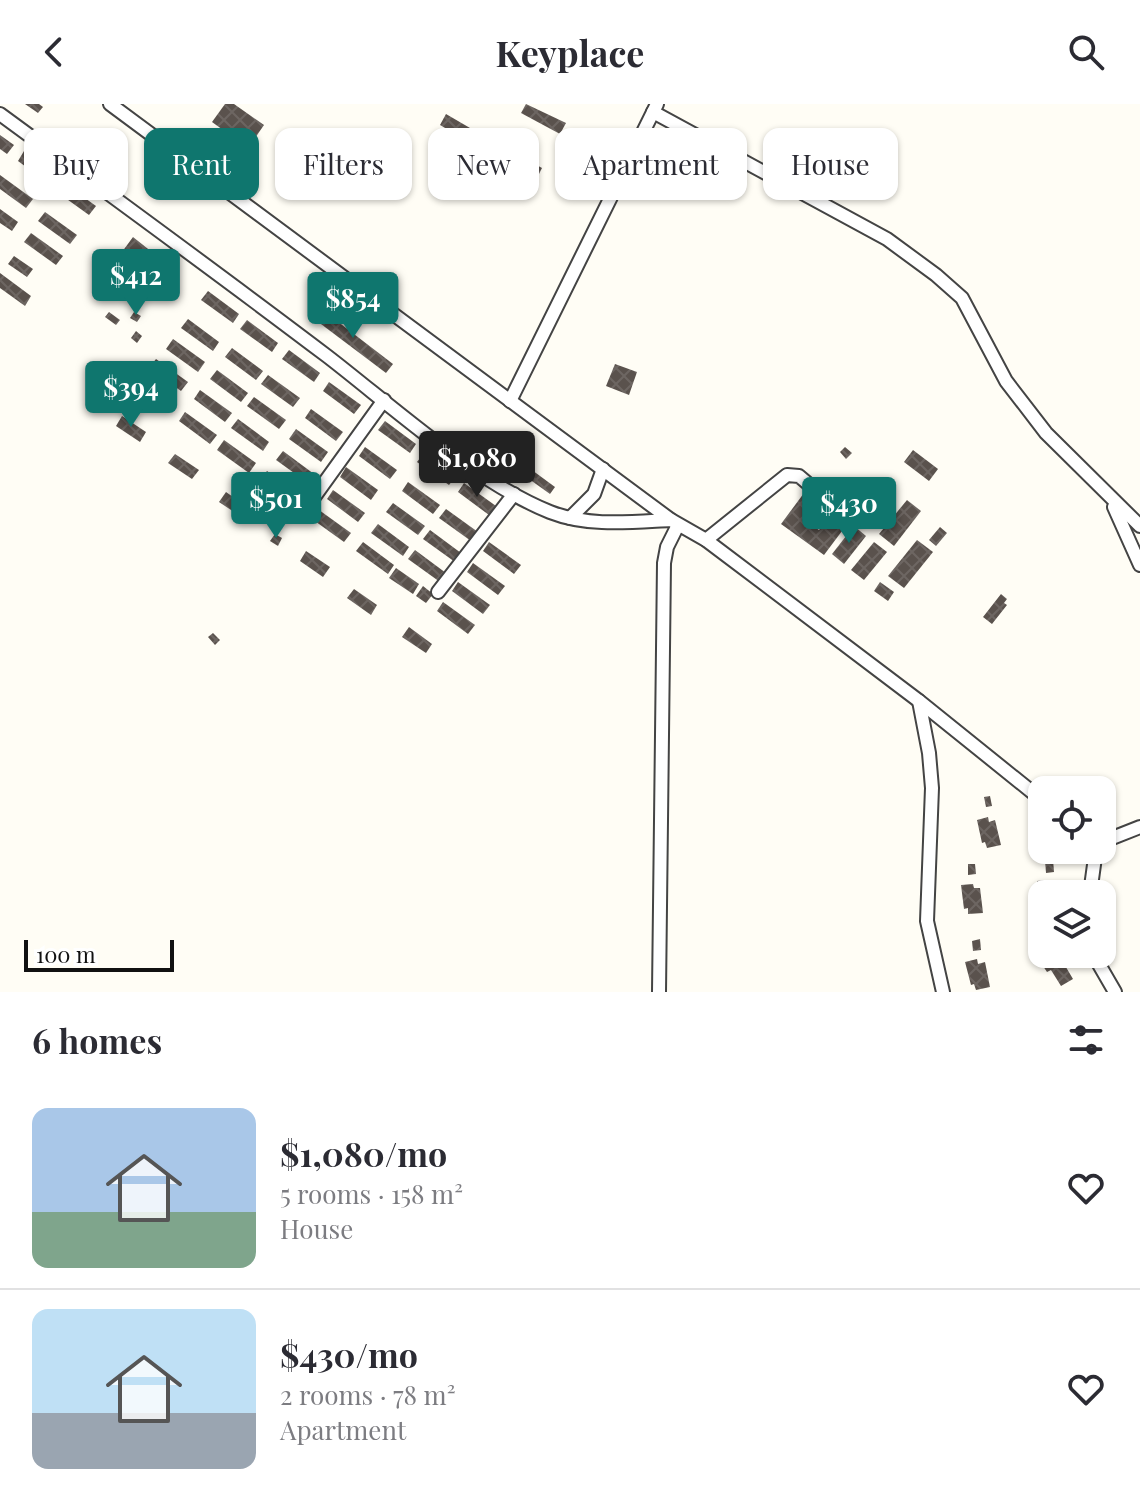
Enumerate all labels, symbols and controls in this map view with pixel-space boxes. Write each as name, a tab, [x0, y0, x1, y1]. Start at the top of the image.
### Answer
text: Keyplace	[496, 28, 644, 76]
icon: back	[32, 30, 76, 74]
icon: search	[1064, 30, 1108, 74]
chip: Buy	[24, 128, 128, 200]
chip: Rent	[144, 128, 259, 200]
chip: Filters	[275, 128, 412, 200]
chip: New	[428, 128, 539, 200]
chip: Apartment	[555, 128, 747, 200]
chip: House	[763, 128, 898, 200]
pin: $412	[89, 249, 183, 317]
text: $412	[110, 257, 162, 292]
pin: $854	[306, 272, 400, 340]
text: $854	[325, 280, 381, 315]
pin: $394	[84, 361, 178, 429]
text: $394	[103, 369, 159, 404]
pin: $1,080	[412, 431, 542, 499]
text: $1,080	[437, 439, 517, 474]
pin: $501	[229, 472, 323, 540]
pin: $430	[802, 477, 896, 545]
text: $501	[249, 480, 303, 515]
text: $430	[820, 485, 878, 520]
map controls	[1028, 776, 1116, 968]
button: locate	[1028, 776, 1116, 864]
button: layers	[1028, 880, 1116, 968]
scale bar	[24, 936, 174, 972]
text: 100 m	[36, 939, 96, 969]
text: 6 homes	[32, 1017, 162, 1063]
icon: filters	[1064, 1018, 1108, 1062]
text: $1,080/mo	[280, 1130, 447, 1176]
icon: home	[96, 1140, 192, 1236]
icon: heart	[1064, 1166, 1108, 1210]
text: 5 rooms · 158 m²	[280, 1176, 463, 1211]
text: House	[280, 1211, 353, 1246]
text: $430/mo	[280, 1331, 418, 1377]
icon: home	[96, 1341, 192, 1437]
icon: heart	[1064, 1367, 1108, 1411]
text: 2 rooms · 78 m²	[280, 1377, 455, 1412]
text: Apartment	[280, 1412, 406, 1447]

